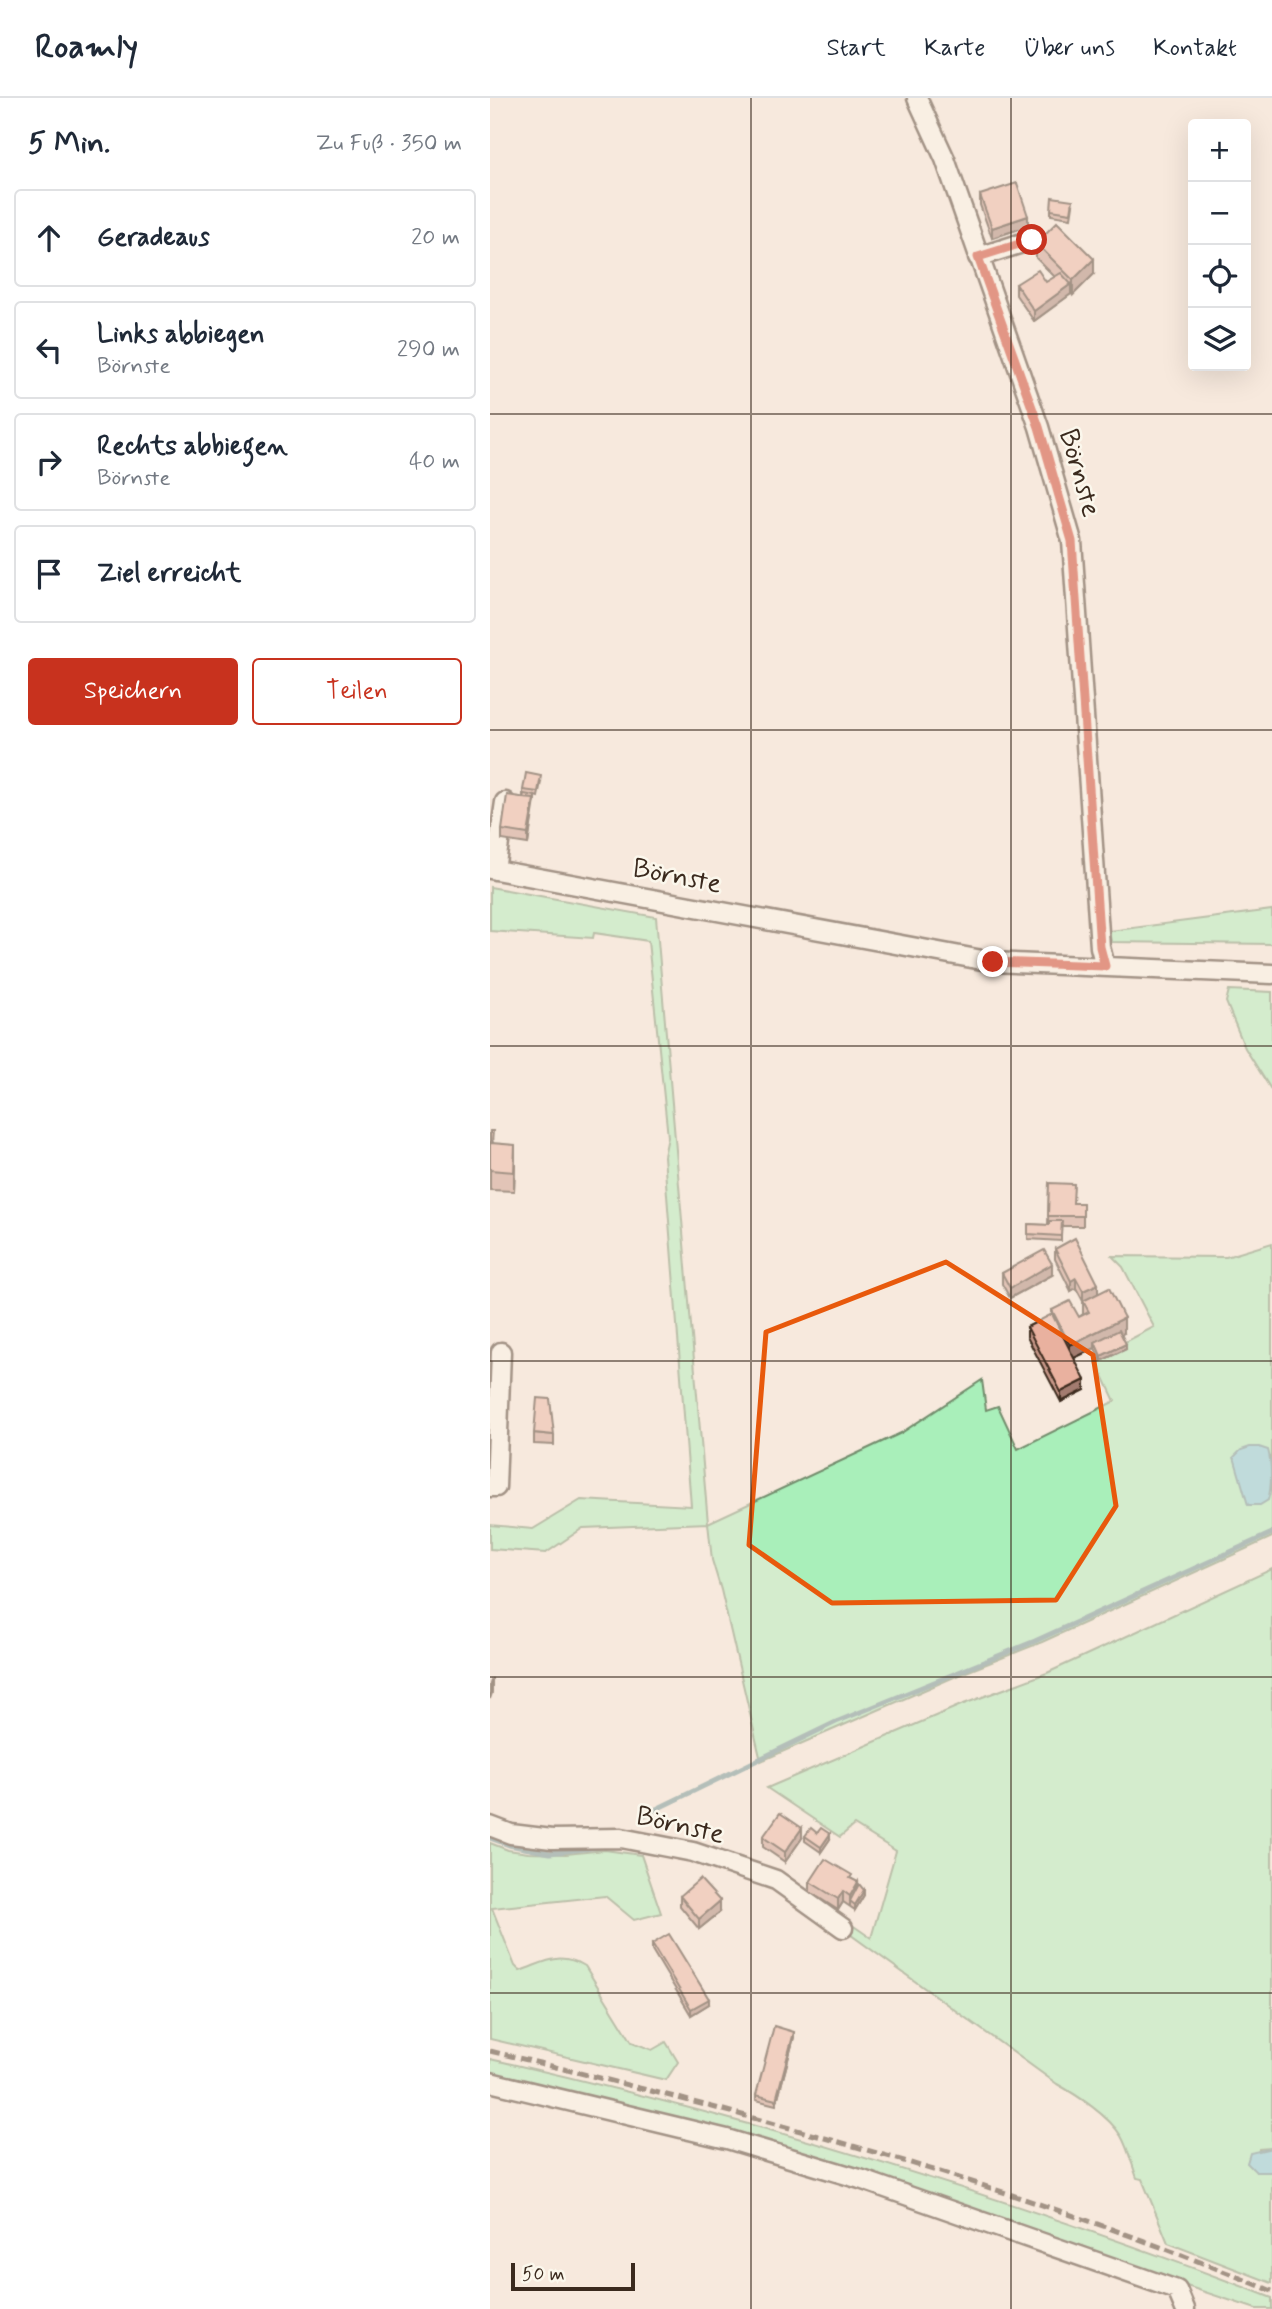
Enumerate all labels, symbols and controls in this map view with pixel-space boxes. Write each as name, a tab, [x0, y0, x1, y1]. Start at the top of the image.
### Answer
text: Roamly	[35, 26, 138, 70]
text: Start	[826, 33, 886, 64]
text: Karte	[924, 33, 985, 64]
text: Über uns	[1023, 33, 1115, 64]
text: Kontakt	[1153, 33, 1237, 64]
map controls	[1188, 119, 1251, 371]
button: +	[1188, 119, 1251, 182]
text: 5 Min.	[28, 124, 110, 163]
text: Zu Fuß · 350 m	[316, 129, 462, 159]
button: −	[1188, 182, 1251, 245]
icon: ahead	[30, 219, 68, 257]
text: Geradeaus	[97, 221, 210, 255]
text: 20 m	[411, 223, 460, 253]
route start	[1016, 224, 1047, 255]
button: locate	[1188, 245, 1251, 308]
button: layers	[1188, 308, 1251, 371]
text: Links abbiegen	[97, 318, 265, 352]
icon: left	[30, 331, 68, 369]
text: 290 m	[397, 335, 460, 365]
text: Börnste	[97, 352, 171, 382]
street label: Börnste	[1049, 425, 1109, 521]
text: Rechts abbiegen	[97, 430, 288, 464]
icon: right	[30, 443, 68, 481]
text: 40 m	[409, 447, 460, 477]
text: Börnste	[97, 464, 171, 494]
icon: arrive	[30, 555, 68, 593]
text: Ziel erreicht	[97, 557, 241, 591]
button: Speichern	[28, 658, 238, 725]
button: Teilen	[252, 658, 462, 725]
street label: Börnste	[629, 850, 725, 904]
route end	[977, 946, 1008, 977]
street label: Börnste	[632, 1798, 728, 1854]
scale bar	[511, 2260, 635, 2292]
text: 50 m	[522, 2262, 565, 2287]

